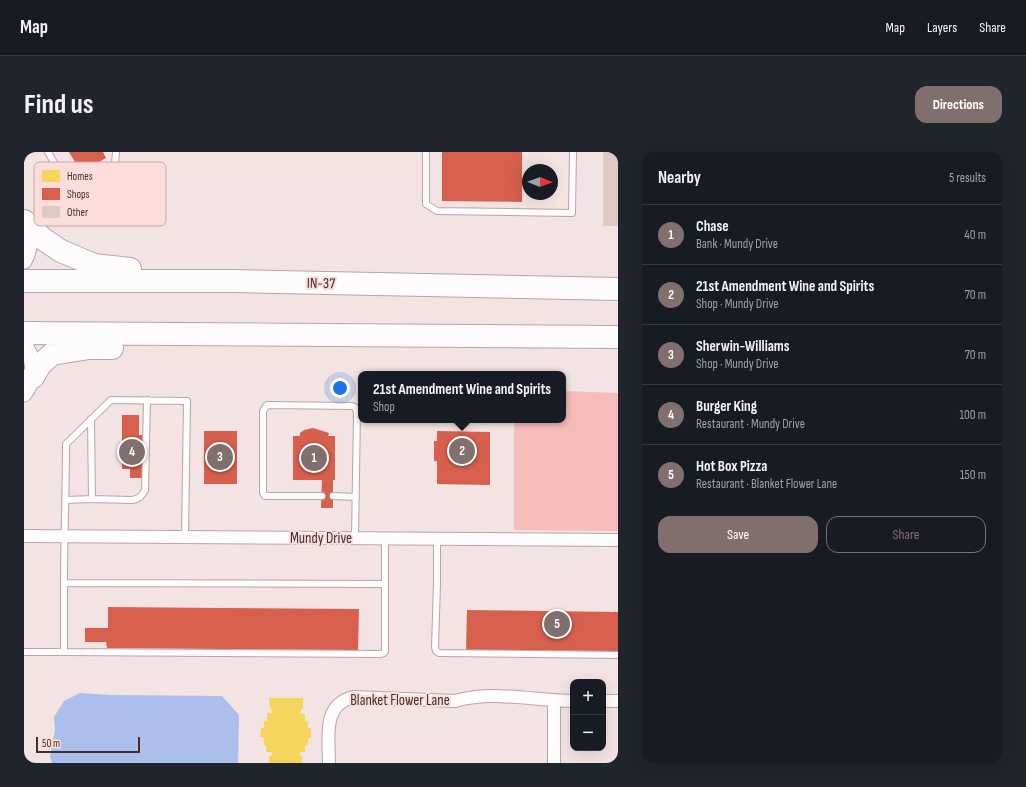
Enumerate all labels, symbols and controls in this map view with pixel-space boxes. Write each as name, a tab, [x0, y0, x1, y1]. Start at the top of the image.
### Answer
text: Map	[20, 16, 48, 39]
text: Map	[885, 19, 905, 36]
text: Layers	[927, 19, 957, 36]
text: Share	[979, 19, 1006, 36]
button: Directions	[915, 86, 1002, 123]
text: Find us	[24, 88, 93, 121]
legend	[34, 162, 166, 226]
north arrow	[522, 164, 558, 200]
text: Nearby	[658, 168, 701, 188]
text: Homes	[67, 170, 93, 183]
text: 5 results	[949, 170, 986, 186]
text: Shops	[67, 188, 90, 201]
text: Other	[67, 206, 88, 219]
text: Chase	[696, 217, 729, 236]
text: 1	[668, 227, 674, 243]
text: 40 m	[964, 227, 986, 243]
text: Bank · Mundy Drive	[696, 236, 778, 252]
street label: IN-37	[307, 274, 335, 293]
text: 21st Amendment Wine and Spirits	[696, 277, 874, 296]
text: 2	[668, 287, 674, 303]
text: 70 m	[965, 287, 986, 303]
text: Shop · Mundy Drive	[696, 296, 779, 312]
text: Sherwin-Williams	[696, 337, 790, 356]
text: 3	[668, 347, 674, 363]
text: 70 m	[965, 347, 986, 363]
text: Shop · Mundy Drive	[696, 356, 779, 372]
popup	[358, 371, 566, 423]
your location	[330, 378, 350, 398]
text: 21st Amendment Wine and Spirits	[373, 380, 551, 399]
text: Burger King	[696, 397, 757, 416]
text: Shop	[373, 399, 395, 415]
text: 4	[668, 407, 674, 423]
text: 100 m	[959, 407, 986, 423]
text: Restaurant · Mundy Drive	[696, 416, 805, 432]
pin: 2	[449, 436, 475, 466]
pin: 4	[119, 437, 145, 467]
pin: 3	[207, 442, 233, 472]
pin: 1	[301, 443, 327, 473]
text: Hot Box Pizza	[696, 457, 767, 476]
text: 5	[668, 467, 674, 483]
text: 150 m	[960, 467, 986, 483]
text: Restaurant · Blanket Flower Lane	[696, 476, 837, 492]
button: Save	[658, 516, 818, 553]
button: Share	[826, 516, 986, 553]
street label: Mundy Drive	[290, 529, 352, 548]
pin: 5	[544, 609, 570, 639]
map controls	[570, 679, 606, 751]
button: +	[570, 679, 606, 715]
street label: Blanket Flower Lane	[350, 691, 450, 710]
button: −	[570, 715, 606, 751]
scale bar	[36, 735, 140, 754]
text: 50 m	[42, 737, 60, 750]

